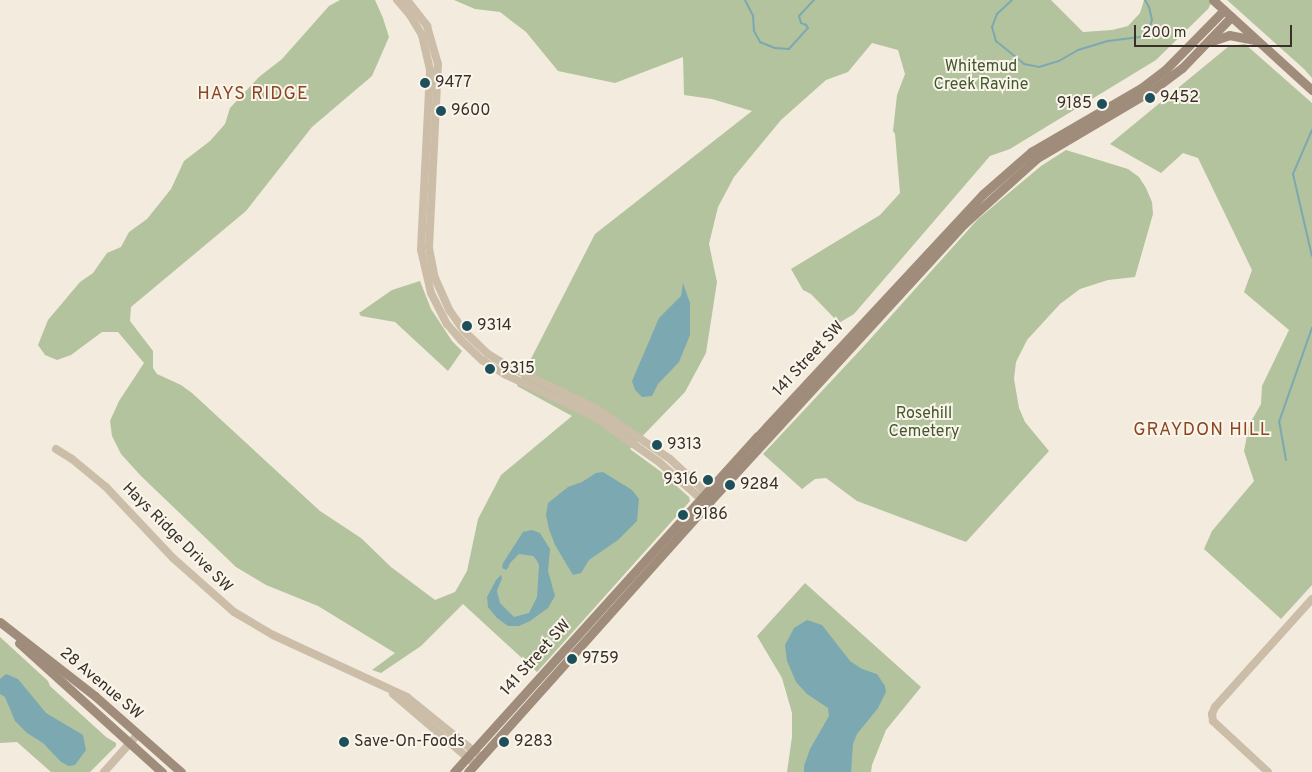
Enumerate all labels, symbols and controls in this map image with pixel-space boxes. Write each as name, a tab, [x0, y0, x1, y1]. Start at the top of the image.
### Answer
scale bar	[1137, 15, 1294, 47]
text: 200 m	[1142, 24, 1187, 43]
park label: Whitemud Creek Ravine	[934, 57, 1028, 95]
place label: 9477	[435, 73, 472, 93]
marker: 9477	[419, 77, 431, 89]
district label: HAYS RIDGE	[196, 84, 310, 106]
place label: 9452	[1160, 88, 1199, 108]
marker: 9452	[1144, 92, 1156, 104]
place label: 9185	[1057, 94, 1092, 114]
marker: 9185	[1096, 98, 1108, 110]
place label: 9600	[451, 101, 491, 121]
marker: 9600	[435, 105, 447, 117]
place label: 9314	[477, 316, 512, 336]
street label: 141 Street SW	[769, 317, 849, 401]
marker: 9314	[461, 320, 473, 332]
place label: 9315	[500, 359, 535, 379]
marker: 9315	[484, 363, 496, 375]
park label: Rosehill Cemetery	[889, 404, 959, 442]
district label: GRAYDON HILL	[1132, 420, 1272, 442]
place label: 9313	[667, 435, 702, 455]
marker: 9313	[651, 439, 663, 451]
place label: 9316	[663, 470, 698, 490]
marker: 9316	[702, 474, 714, 486]
place label: 9284	[740, 475, 779, 495]
street label: Hays Ridge Drive SW	[118, 479, 236, 597]
marker: 9284	[724, 479, 736, 491]
place label: 9186	[693, 505, 728, 525]
marker: 9186	[677, 509, 689, 521]
street label: 141 Street SW	[497, 616, 575, 700]
street label: 28 Avenue SW	[55, 643, 147, 725]
place label: 9759	[582, 649, 619, 669]
marker: 9759	[566, 653, 578, 665]
place label: Save-On-Foods	[354, 732, 465, 752]
place label: 9283	[514, 732, 553, 752]
marker: Save-On-Foods	[338, 736, 350, 748]
marker: 9283	[498, 736, 510, 748]

